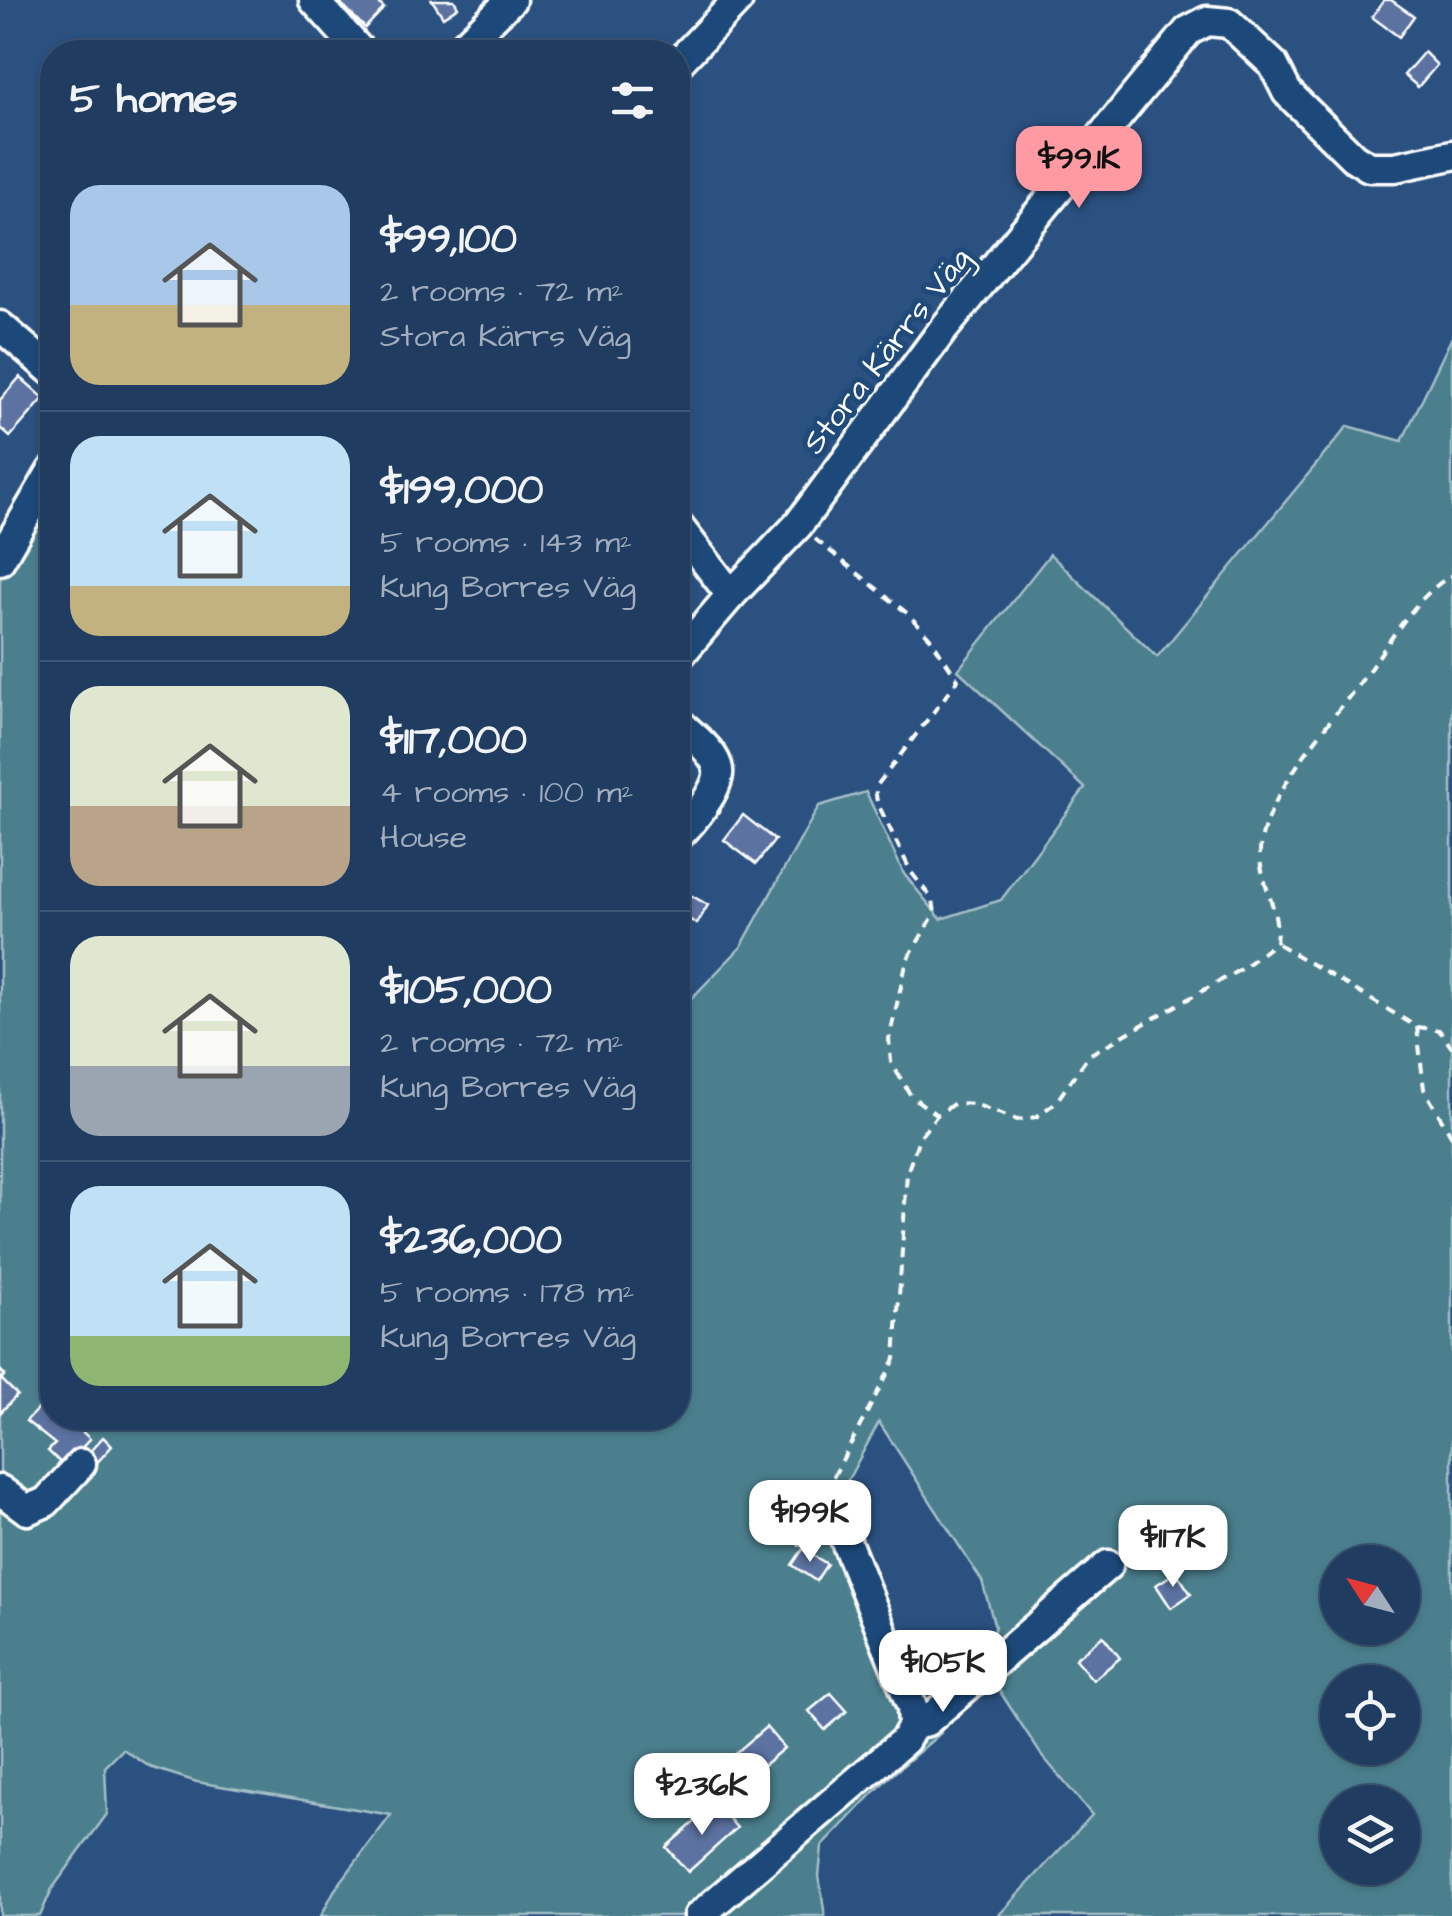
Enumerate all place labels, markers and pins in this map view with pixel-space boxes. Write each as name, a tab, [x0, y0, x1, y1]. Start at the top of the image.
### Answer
pin: $99.1K	[998, 126, 1160, 211]
pin: $199K	[740, 1480, 880, 1565]
pin: $117K	[1103, 1505, 1243, 1590]
pin: $105K	[873, 1630, 1013, 1715]
pin: $236K	[632, 1753, 772, 1838]

